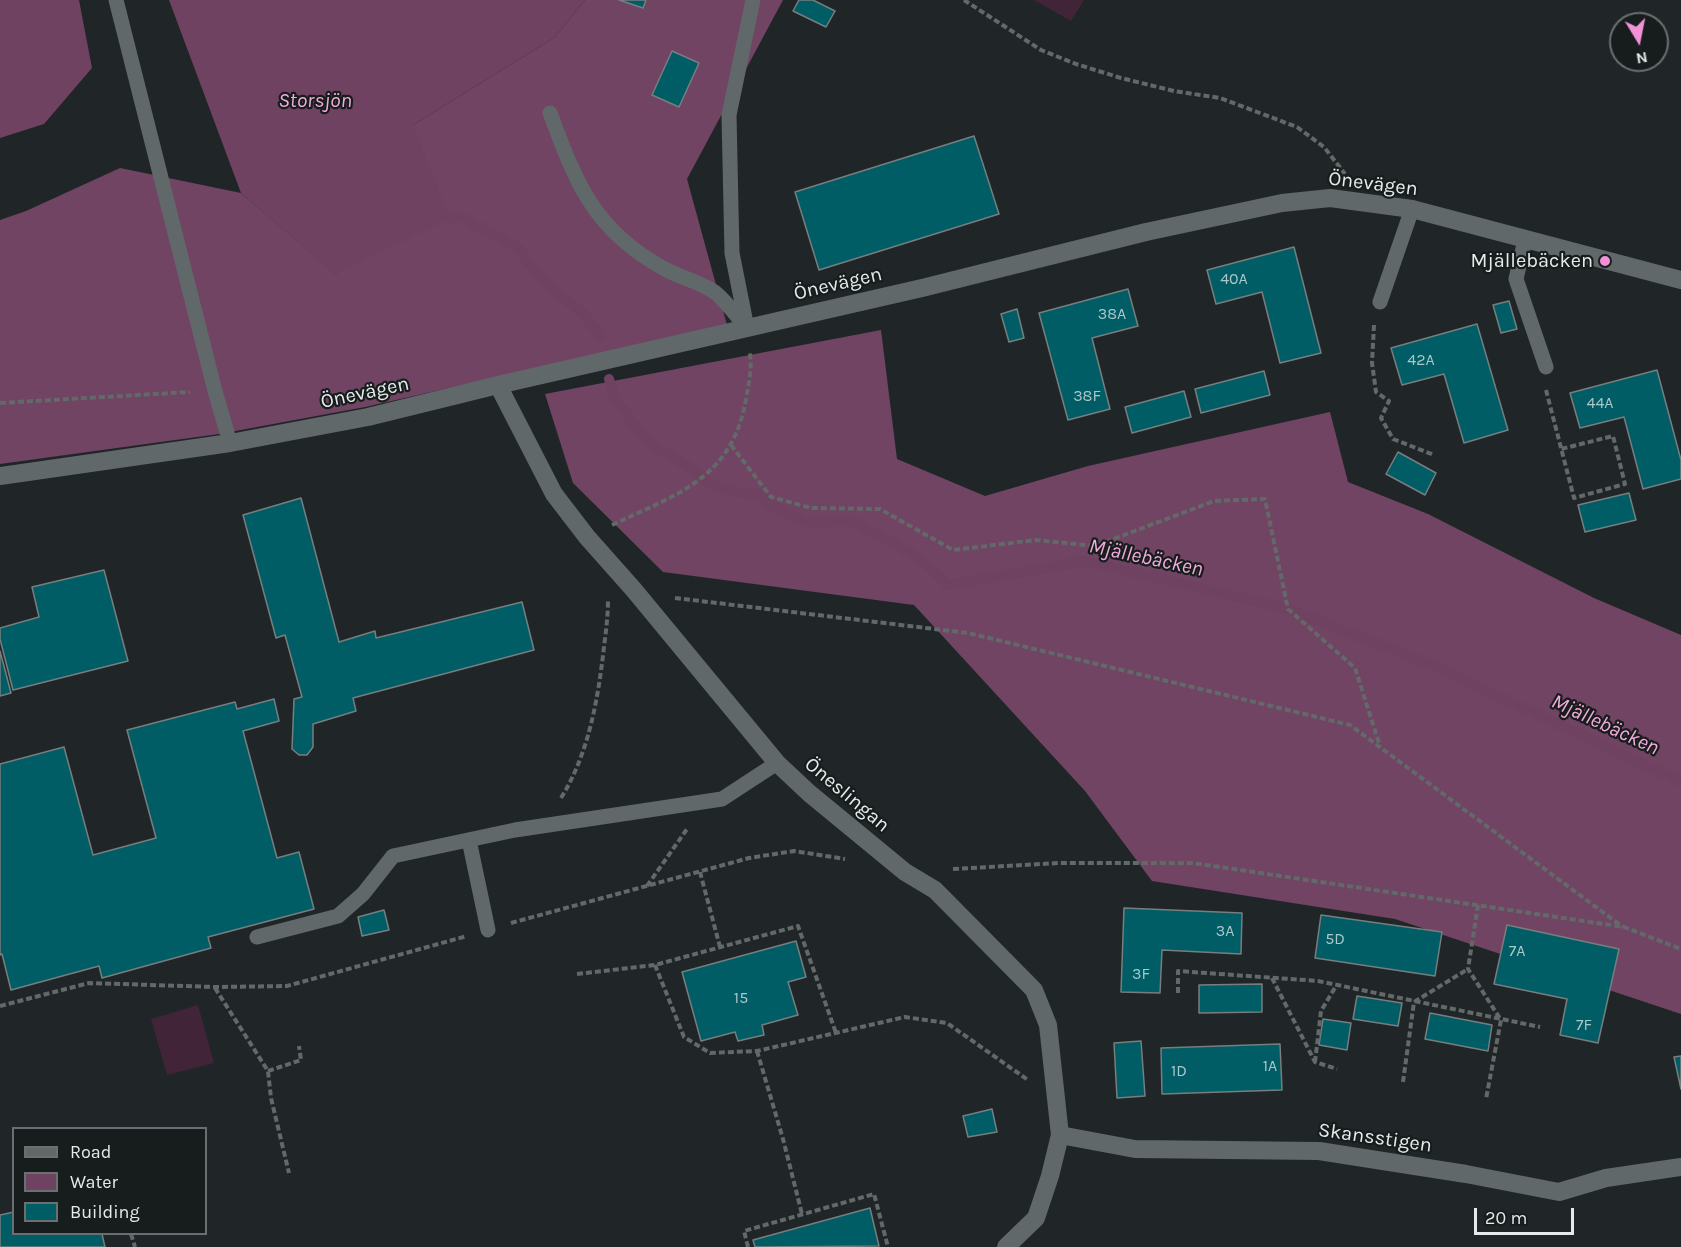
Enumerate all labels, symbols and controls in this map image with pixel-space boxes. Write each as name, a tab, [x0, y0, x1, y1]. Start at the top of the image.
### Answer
north arrow	[1609, 12, 1669, 72]
text: N	[1635, 48, 1649, 69]
water label: Storsjön	[278, 88, 352, 114]
street label: Önevägen	[1327, 167, 1419, 201]
place label: Mjällebäcken	[1471, 249, 1593, 273]
marker: Mjällebäcken	[1598, 254, 1612, 268]
street label: Önevägen	[791, 262, 885, 306]
house number: 40A	[1220, 269, 1248, 289]
house number: 38A	[1098, 304, 1126, 324]
house number: 42A	[1407, 350, 1435, 370]
street label: Önevägen	[319, 372, 411, 414]
house number: 38F	[1073, 386, 1101, 406]
house number: 44A	[1586, 393, 1614, 413]
water label: Mjällebäcken	[1087, 534, 1205, 582]
water label: Mjällebäcken	[1547, 689, 1663, 761]
street label: Öneslingan	[800, 752, 894, 838]
house number: 3A	[1216, 921, 1234, 941]
house number: 5D	[1325, 929, 1345, 949]
house number: 7A	[1509, 941, 1525, 961]
house number: 3F	[1132, 964, 1150, 984]
house number: 15	[734, 988, 748, 1008]
house number: 7F	[1576, 1015, 1592, 1035]
house number: 1A	[1263, 1056, 1277, 1076]
house number: 1D	[1171, 1061, 1187, 1081]
street label: Skansstigen	[1317, 1118, 1433, 1158]
legend	[12, 1127, 207, 1235]
text: Road	[70, 1141, 111, 1163]
text: Water	[70, 1171, 118, 1193]
scale bar	[1477, 1196, 1578, 1234]
text: Building	[70, 1201, 140, 1223]
text: 20 m	[1485, 1207, 1527, 1229]

